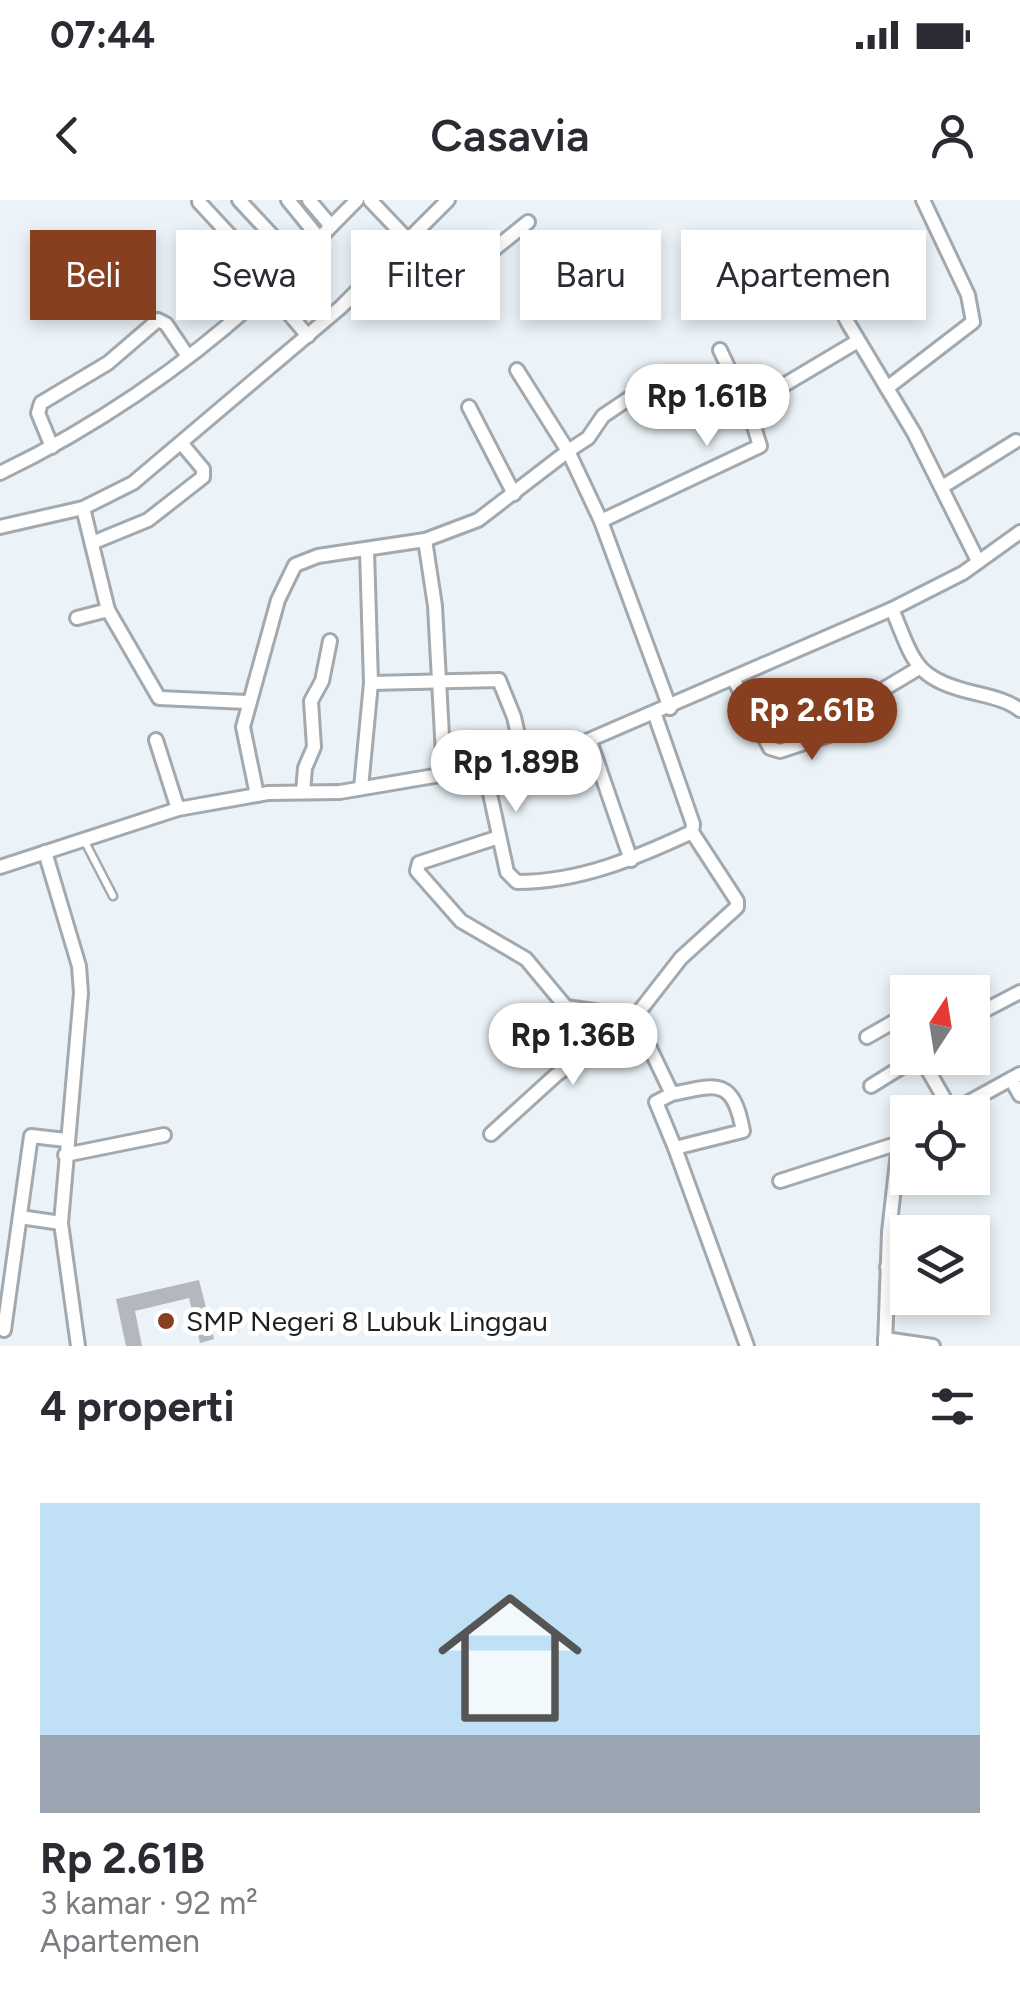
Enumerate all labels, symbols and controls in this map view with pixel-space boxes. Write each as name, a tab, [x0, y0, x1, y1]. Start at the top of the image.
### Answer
text: 07:44	[50, 12, 155, 58]
icon: back	[40, 108, 95, 163]
text: Casavia	[430, 108, 590, 162]
icon: person	[925, 108, 980, 163]
chip: Beli	[30, 230, 156, 320]
chip: Sewa	[176, 230, 331, 320]
chip: Filter	[351, 230, 500, 320]
chip: Baru	[520, 230, 661, 320]
chip: Apartemen	[681, 230, 926, 320]
pin: Rp 1.61B	[604, 364, 810, 449]
text: Rp 1.61B	[647, 377, 767, 415]
pin: Rp 2.61B	[709, 678, 915, 763]
text: Rp 2.61B	[749, 691, 875, 729]
pin: Rp 1.89B	[413, 730, 619, 815]
text: Rp 1.89B	[453, 743, 579, 781]
north arrow	[890, 975, 990, 1075]
map controls	[890, 975, 990, 1315]
pin: Rp 1.36B	[470, 1003, 676, 1088]
text: Rp 1.36B	[511, 1016, 635, 1054]
button: locate	[890, 1095, 990, 1195]
button: layers	[890, 1215, 990, 1315]
place label: SMP Negeri 8 Lubuk Linggau	[186, 1304, 548, 1338]
marker: SMP Negeri 8 Lubuk Linggau	[155, 1310, 177, 1332]
icon: filters	[925, 1379, 980, 1434]
text: 4 properti	[40, 1381, 234, 1432]
icon: home	[420, 1568, 600, 1748]
text: Rp 2.61B	[40, 1833, 205, 1884]
text: 3 kamar · 92 m²	[40, 1884, 258, 1922]
text: Apartemen	[40, 1922, 200, 1960]

